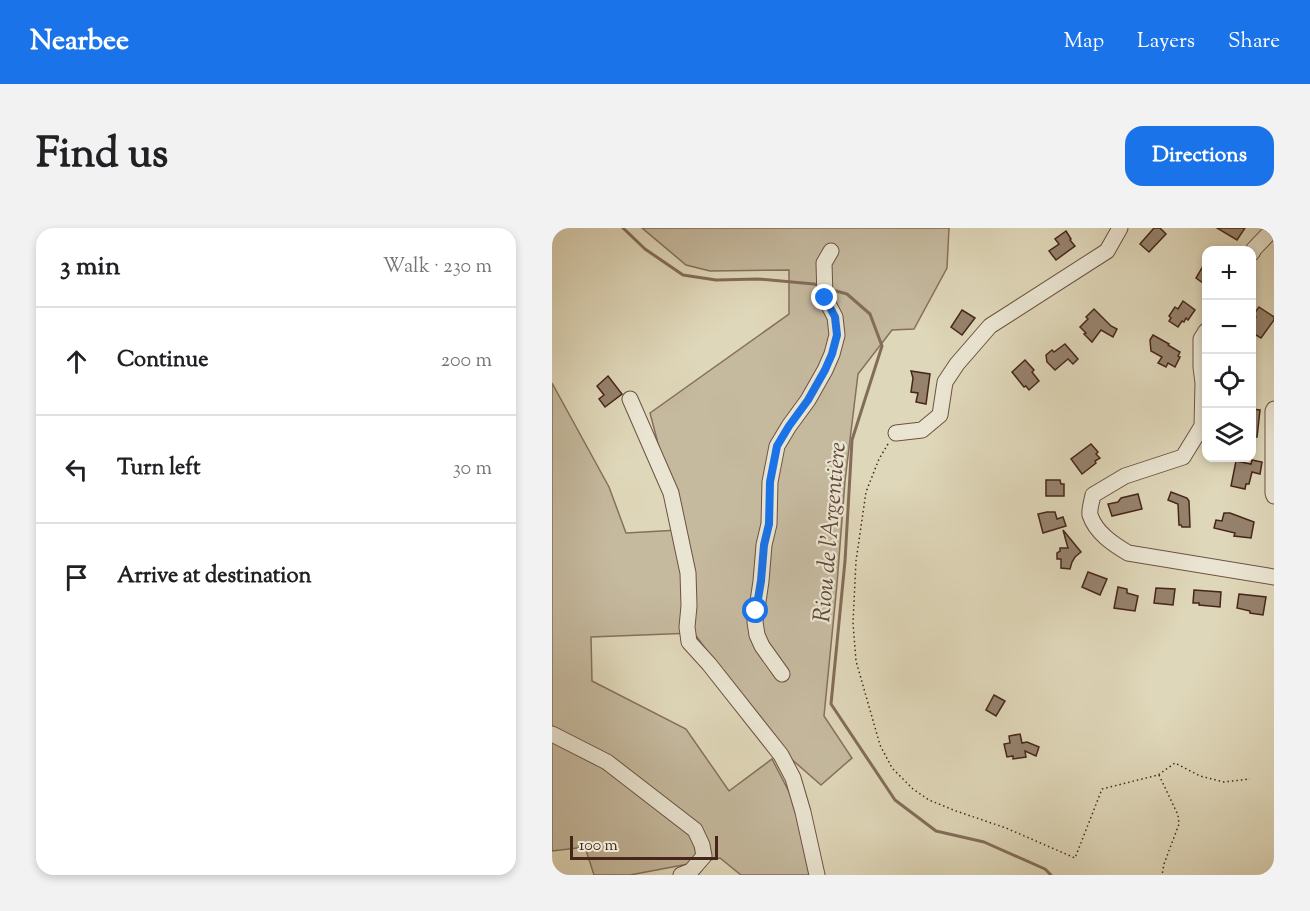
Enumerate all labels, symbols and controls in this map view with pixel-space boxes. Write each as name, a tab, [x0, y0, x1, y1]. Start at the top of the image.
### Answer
text: Nearbee	[30, 22, 129, 62]
text: Map	[1064, 27, 1104, 57]
text: Layers	[1137, 27, 1195, 57]
text: Share	[1228, 27, 1280, 57]
text: Find us	[36, 126, 168, 186]
button: Directions	[1125, 126, 1274, 186]
map controls	[1202, 246, 1256, 462]
button: +	[1202, 246, 1256, 300]
text: 3 min	[60, 249, 120, 286]
text: Walk · 230 m	[383, 253, 492, 282]
route end	[811, 284, 837, 310]
button: −	[1202, 300, 1256, 354]
icon: ahead	[60, 345, 93, 378]
text: Continue	[117, 345, 208, 377]
text: 200 m	[441, 347, 492, 376]
button: locate	[1202, 354, 1256, 408]
button: layers	[1202, 408, 1256, 462]
water label: Riou de l'Argentière	[806, 441, 856, 624]
icon: left	[60, 453, 93, 486]
text: Turn left	[117, 453, 200, 485]
text: 30 m	[453, 455, 492, 484]
icon: arrive	[60, 561, 93, 594]
text: Arrive at destination	[117, 561, 312, 593]
route start	[742, 597, 768, 623]
scale bar	[570, 833, 718, 860]
text: 100 m	[579, 835, 618, 858]

